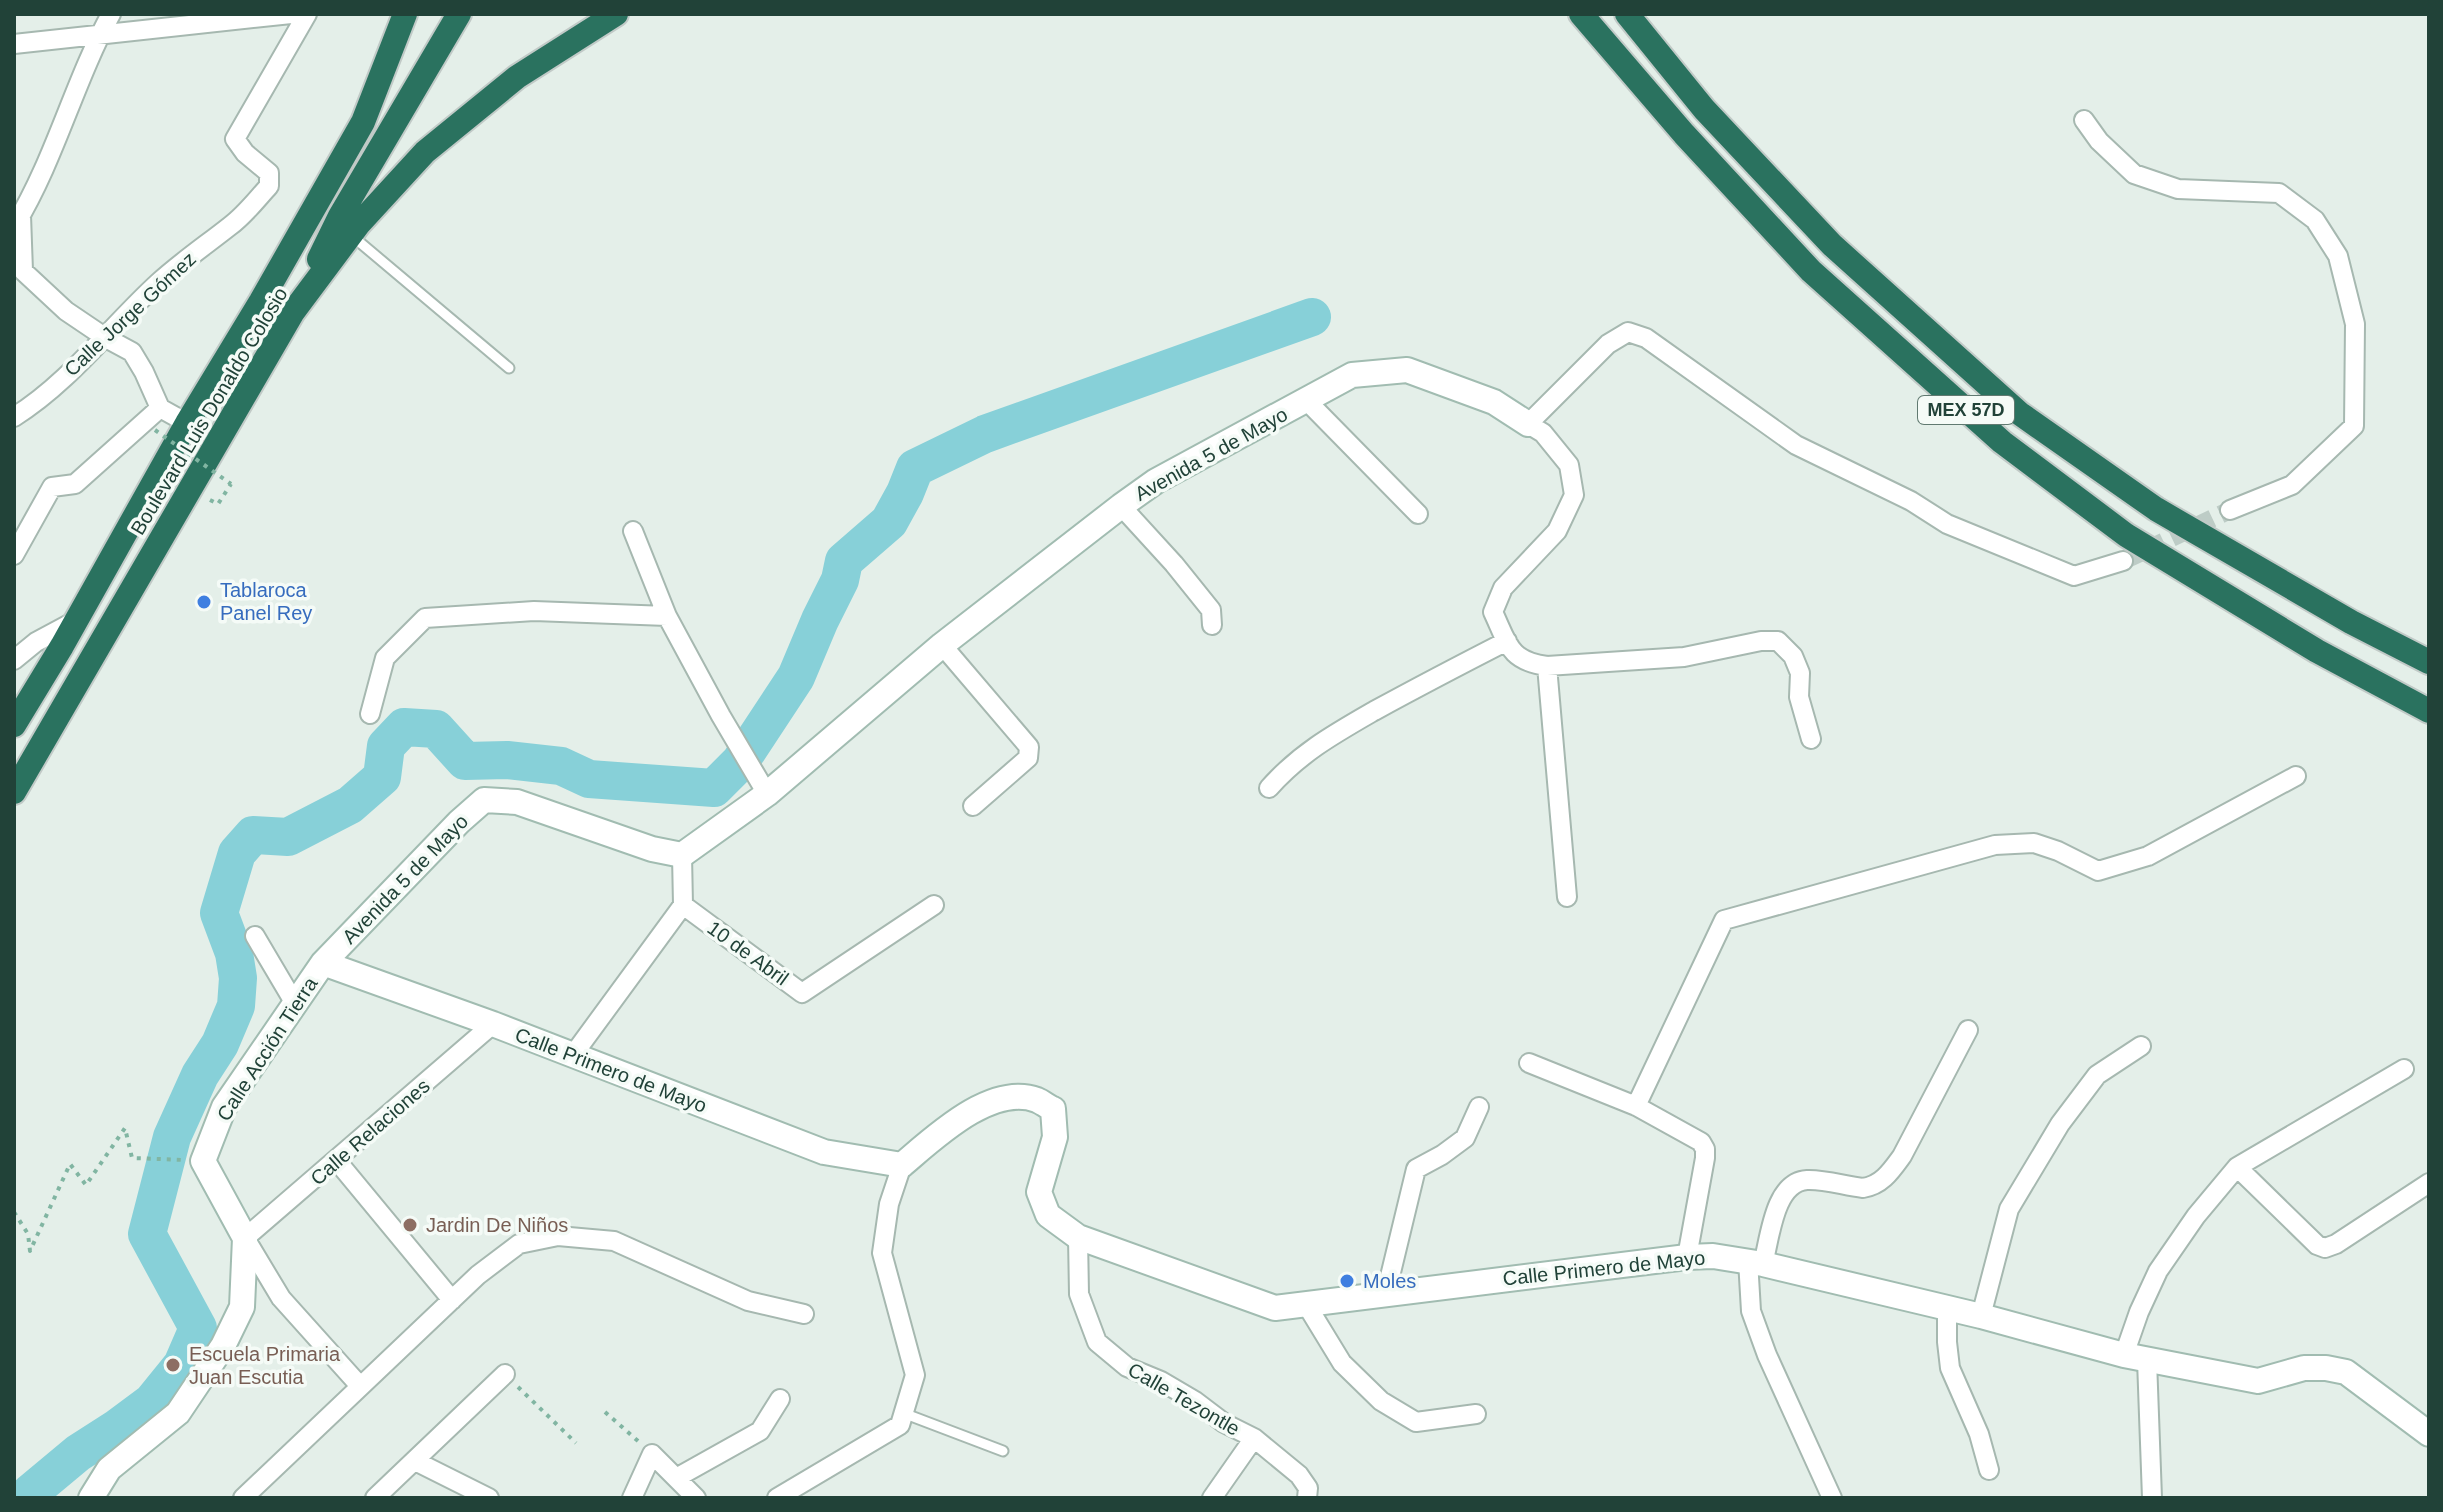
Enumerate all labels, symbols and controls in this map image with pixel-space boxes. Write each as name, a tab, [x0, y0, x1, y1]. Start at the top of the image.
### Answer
street label: Calle Jorge Gómez	[60, 248, 200, 380]
street label: Boulevard Luis Donaldo Colosio	[126, 283, 292, 539]
road number: MEX 57D	[1918, 396, 2014, 424]
street label: Avenida 5 de Mayo	[1131, 403, 1291, 505]
place label: Tablaroca Panel Rey	[220, 579, 312, 624]
marker: Tablaroca Panel Rey	[195, 593, 213, 611]
street label: Avenida 5 de Mayo	[338, 810, 472, 948]
street label: 10 de Abril	[703, 916, 793, 990]
street label: Calle Acción Tierra	[212, 972, 322, 1125]
street label: Calle Primero de Mayo	[512, 1023, 710, 1117]
street label: Calle Relaciones	[306, 1074, 434, 1190]
place label: Jardin De Niños	[426, 1214, 568, 1236]
marker: Jardin De Niños	[401, 1216, 419, 1234]
street label: Calle Primero de Mayo	[1502, 1246, 1706, 1290]
place label: Moles	[1363, 1270, 1416, 1292]
marker: Moles	[1338, 1272, 1356, 1290]
place label: Escuela Primaria Juan Escutia	[189, 1343, 341, 1388]
marker: Escuela Primaria Juan Escutia	[164, 1356, 182, 1374]
street label: Calle Tezontle	[1124, 1358, 1244, 1440]

